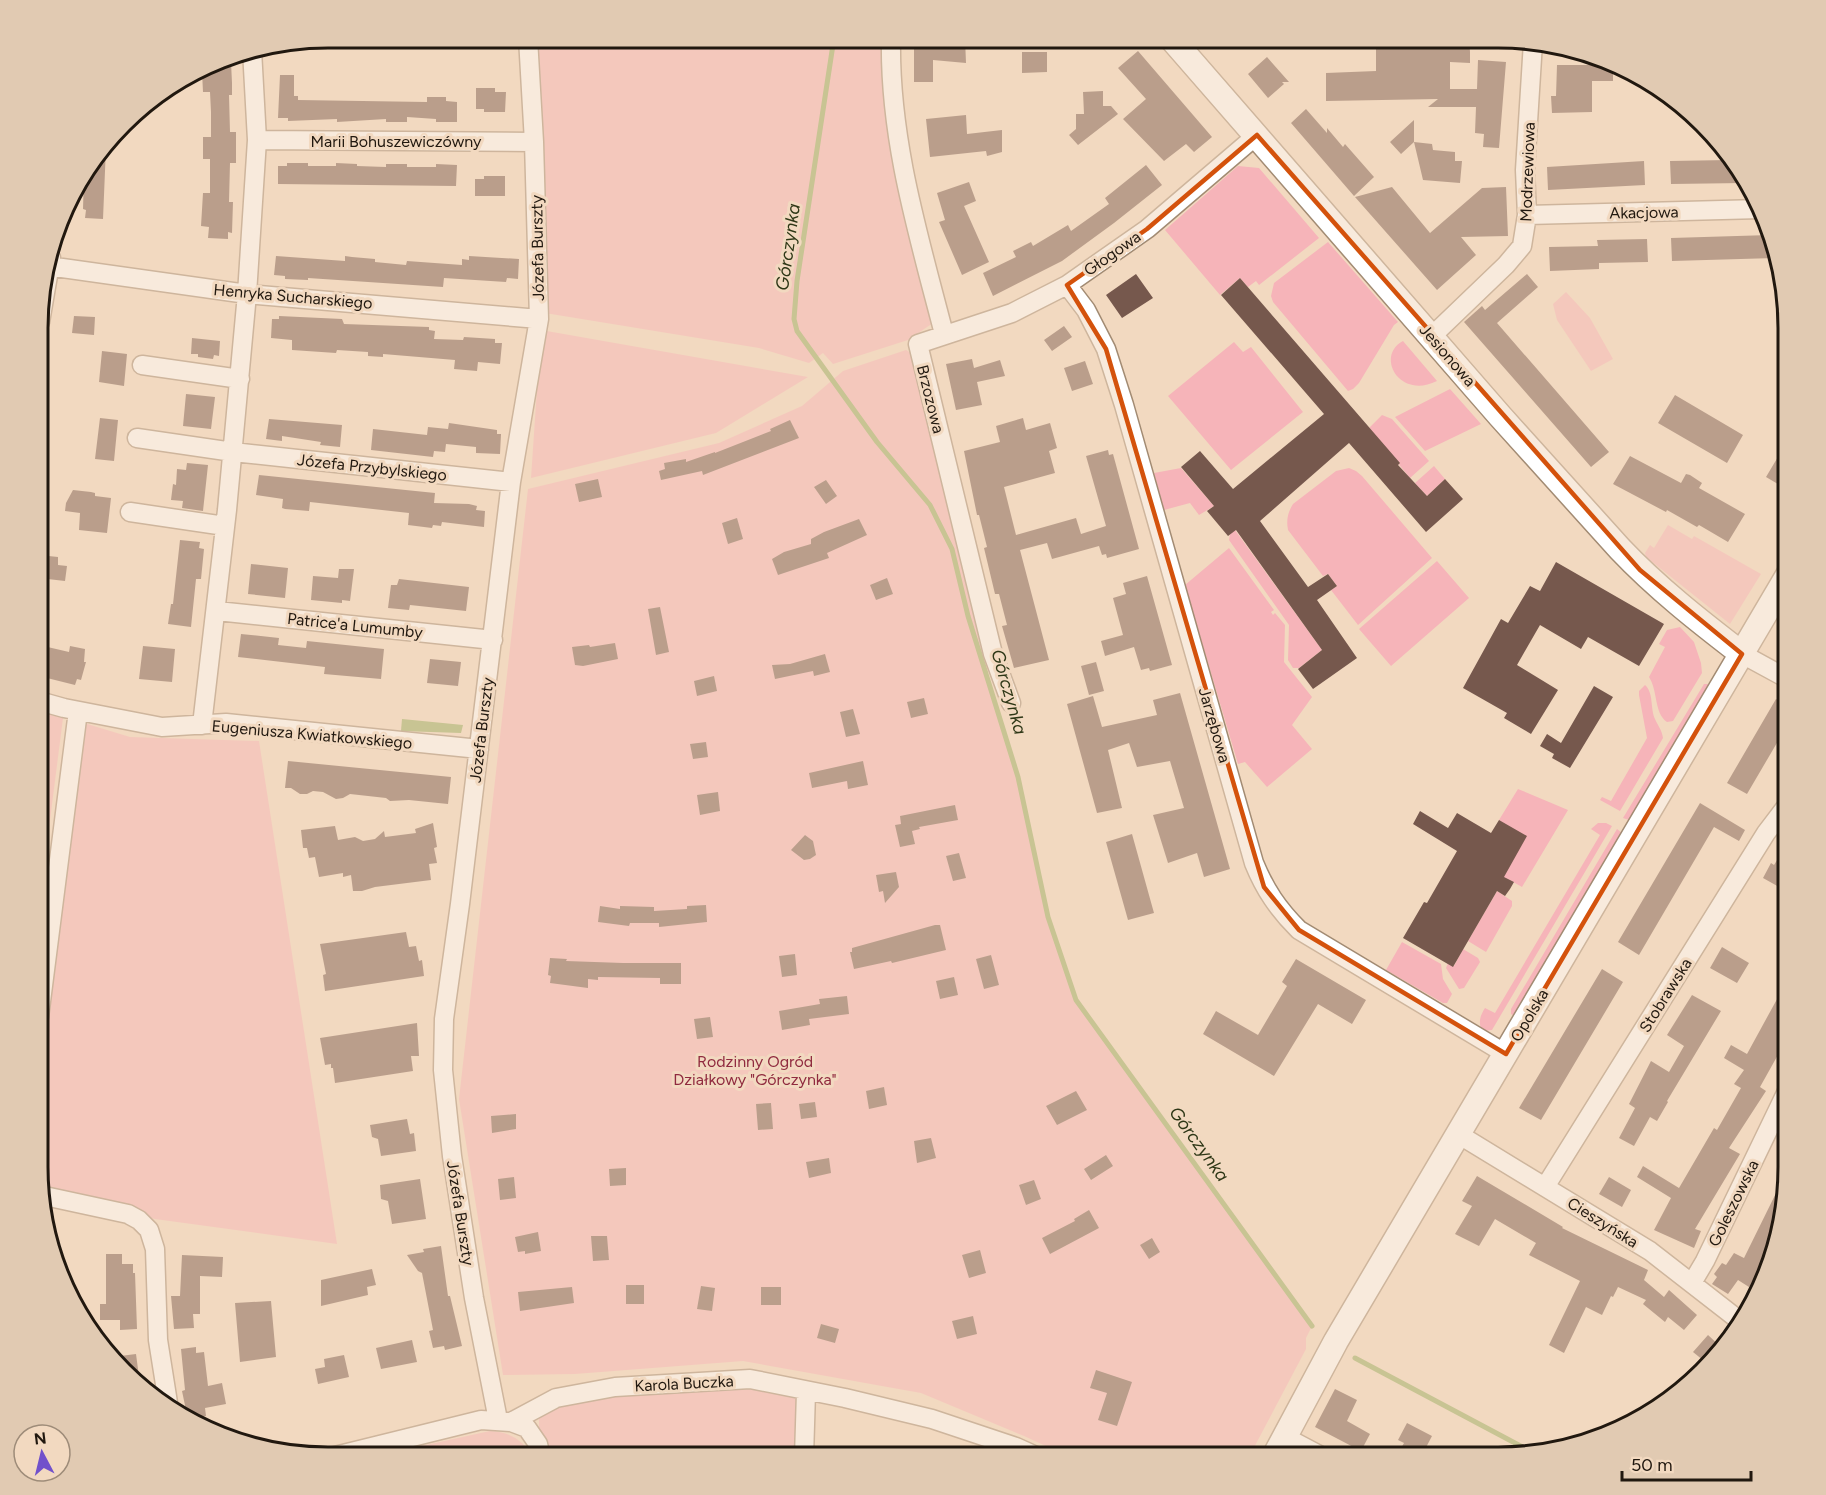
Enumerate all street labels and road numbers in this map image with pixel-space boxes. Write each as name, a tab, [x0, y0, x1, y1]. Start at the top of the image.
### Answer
street label: Modrzewiowa	[1516, 122, 1539, 222]
street label: Marii Bohuszewiczówny	[311, 132, 482, 151]
street label: Józefa Burszty	[527, 194, 548, 301]
street label: Akacjowa	[1609, 202, 1679, 223]
street label: Głogowa	[1080, 227, 1144, 280]
street label: Henryka Sucharskiego	[213, 280, 373, 313]
street label: Jesionowa	[1416, 320, 1480, 390]
street label: Brzozowa	[913, 363, 948, 435]
street label: Józefa Przybylskiego	[296, 450, 448, 485]
street label: Patrice'a Lumumby	[286, 609, 424, 642]
street label: Józefa Burszty	[466, 676, 497, 784]
street label: Jarzębowa	[1195, 685, 1234, 765]
street label: Eugeniusza Kwiatkowskiego	[211, 716, 413, 753]
street label: Stobrawska	[1635, 955, 1696, 1036]
street label: Opolska	[1506, 986, 1552, 1045]
street label: Goleszowska	[1704, 1157, 1763, 1250]
street label: Józefa Burszty	[443, 1159, 478, 1267]
street label: Cieszyńska	[1564, 1193, 1642, 1252]
street label: Karola Buczka	[634, 1371, 734, 1396]

